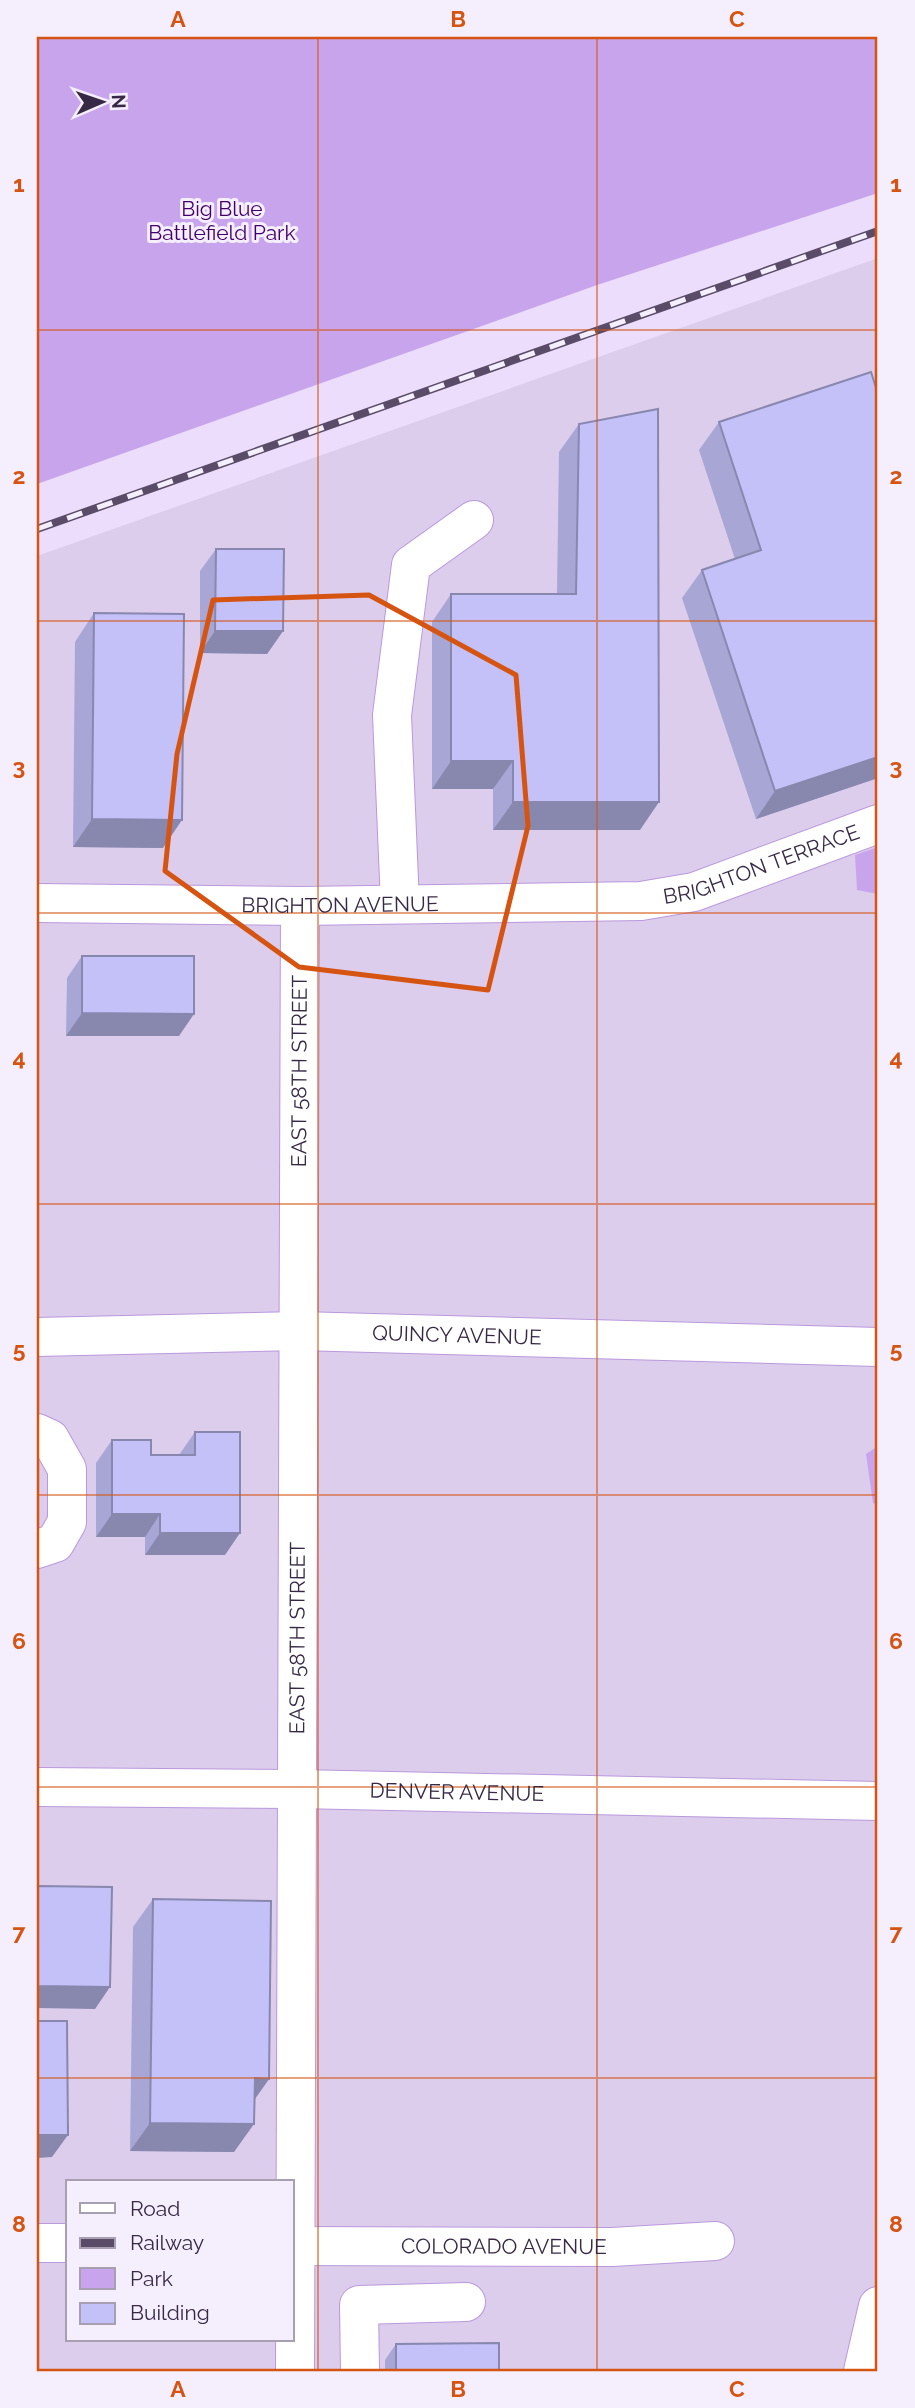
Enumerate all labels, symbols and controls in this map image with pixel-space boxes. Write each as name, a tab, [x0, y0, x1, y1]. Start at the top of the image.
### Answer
text: A	[170, 5, 186, 32]
text: B	[450, 5, 466, 32]
text: C	[729, 5, 745, 32]
north arrow	[66, 66, 136, 136]
text: N	[108, 94, 130, 109]
text: 1	[13, 170, 25, 197]
text: 1	[890, 170, 902, 197]
park label: Big Blue Battlefield Park	[148, 196, 296, 245]
text: 2	[13, 462, 25, 489]
text: 2	[890, 462, 902, 489]
text: 3	[13, 753, 25, 780]
text: 3	[890, 753, 902, 780]
street label: BRIGHTON TERRACE	[661, 819, 863, 909]
street label: BRIGHTON AVENUE	[241, 891, 439, 918]
street label: EAST 58TH STREET	[286, 975, 312, 1167]
text: 4	[12, 1044, 26, 1071]
text: 4	[889, 1044, 903, 1071]
street label: QUINCY AVENUE	[372, 1320, 542, 1350]
text: 5	[13, 1336, 26, 1363]
text: 5	[890, 1336, 903, 1363]
street label: EAST 58TH STREET	[284, 1542, 310, 1734]
text: 6	[12, 1627, 26, 1654]
text: 6	[889, 1627, 903, 1654]
street label: DENVER AVENUE	[370, 1778, 544, 1806]
text: 7	[13, 1918, 26, 1945]
text: 7	[890, 1918, 903, 1945]
legend	[66, 2180, 294, 2342]
text: Road	[130, 2196, 180, 2221]
text: 8	[12, 2210, 26, 2237]
text: 8	[889, 2210, 903, 2237]
text: Railway	[130, 2230, 204, 2255]
street label: COLORADO AVENUE	[401, 2233, 607, 2259]
text: Park	[130, 2266, 173, 2291]
text: Building	[130, 2300, 210, 2325]
text: A	[170, 2375, 186, 2402]
text: B	[450, 2375, 466, 2402]
text: C	[729, 2375, 745, 2402]

